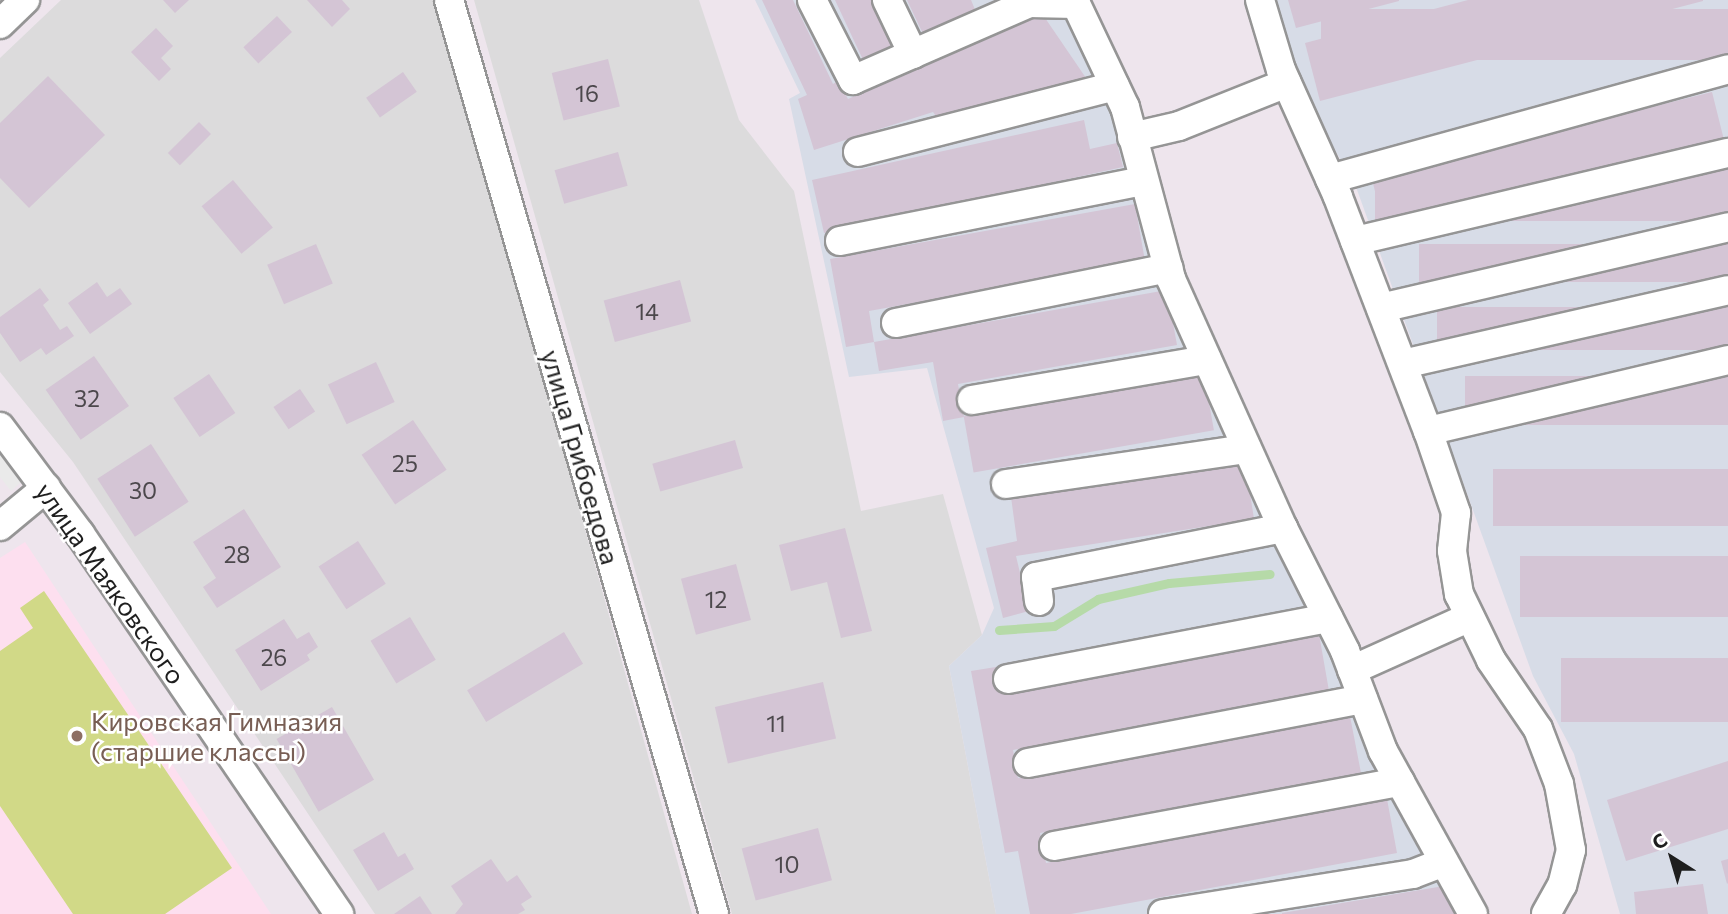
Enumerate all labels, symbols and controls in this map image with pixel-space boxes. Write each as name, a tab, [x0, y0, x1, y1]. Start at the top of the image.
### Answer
house number: 16	[575, 79, 599, 107]
house number: 14	[635, 297, 659, 325]
street label: улица Грибоедова	[535, 346, 627, 568]
house number: 32	[74, 384, 100, 412]
house number: 25	[392, 449, 418, 477]
street label: улица Маяковского	[30, 476, 192, 690]
house number: 30	[129, 476, 157, 504]
house number: 28	[224, 540, 250, 568]
house number: 12	[705, 585, 727, 613]
house number: 26	[261, 643, 287, 671]
place label: Кировская Гимназия (старшие классы)	[91, 705, 342, 766]
house number: 11	[766, 709, 786, 737]
marker: Кировская Гимназия (старшие классы)	[69, 728, 85, 744]
north arrow	[1637, 823, 1707, 893]
text: С	[1647, 828, 1671, 854]
house number: 10	[775, 850, 799, 878]

